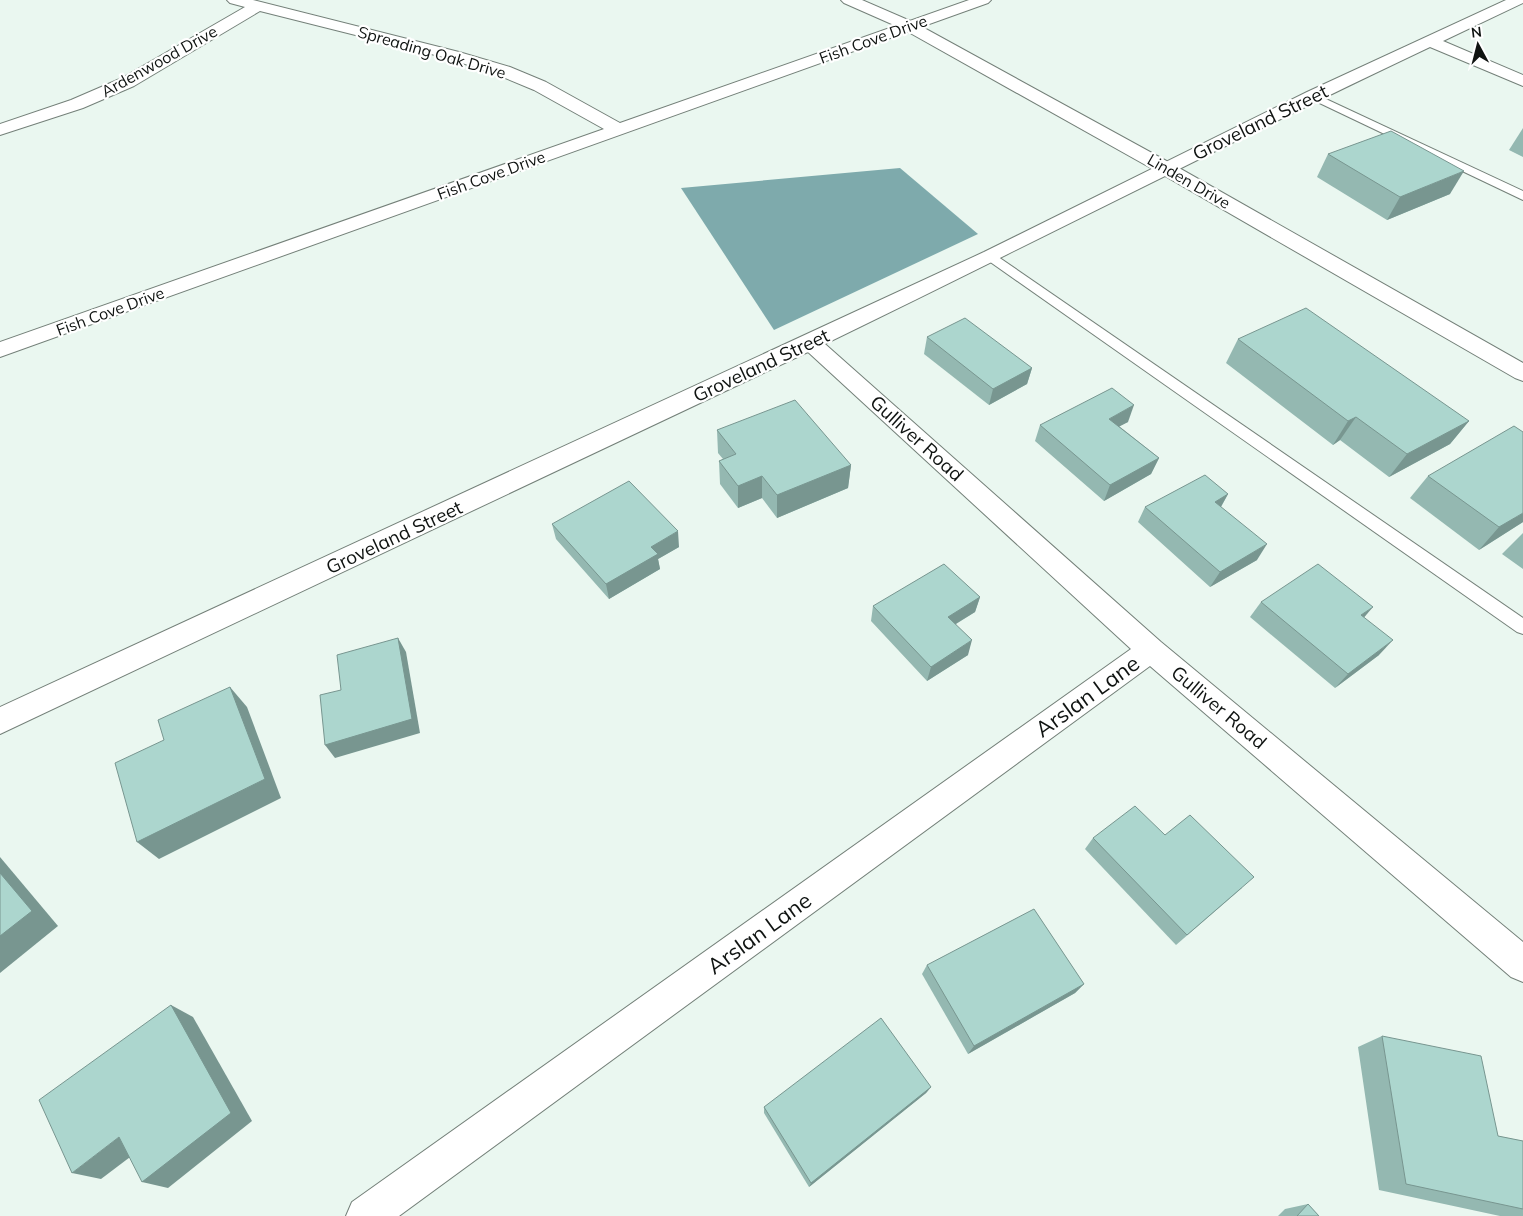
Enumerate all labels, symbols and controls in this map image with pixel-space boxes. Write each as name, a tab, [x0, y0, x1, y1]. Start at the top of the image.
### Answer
street label: Fish Cove Drive	[816, 10, 930, 68]
north arrow	[1453, 20, 1503, 70]
street label: Ardenwood Drive	[97, 21, 221, 101]
street label: Spreading Oak Drive	[356, 21, 508, 83]
text: N	[1470, 23, 1483, 42]
street label: Groveland Street	[1188, 79, 1332, 165]
street label: Fish Cove Drive	[434, 146, 548, 204]
street label: Linden Drive	[1144, 149, 1234, 213]
street label: Fish Cove Drive	[53, 282, 167, 340]
street label: Groveland Street	[689, 323, 833, 407]
street label: Gulliver Road	[865, 390, 969, 486]
street label: Groveland Street	[322, 495, 466, 579]
street label: Arslan Lane	[1029, 649, 1145, 743]
street label: Gulliver Road	[1166, 660, 1272, 754]
street label: Arslan Lane	[701, 886, 817, 980]

